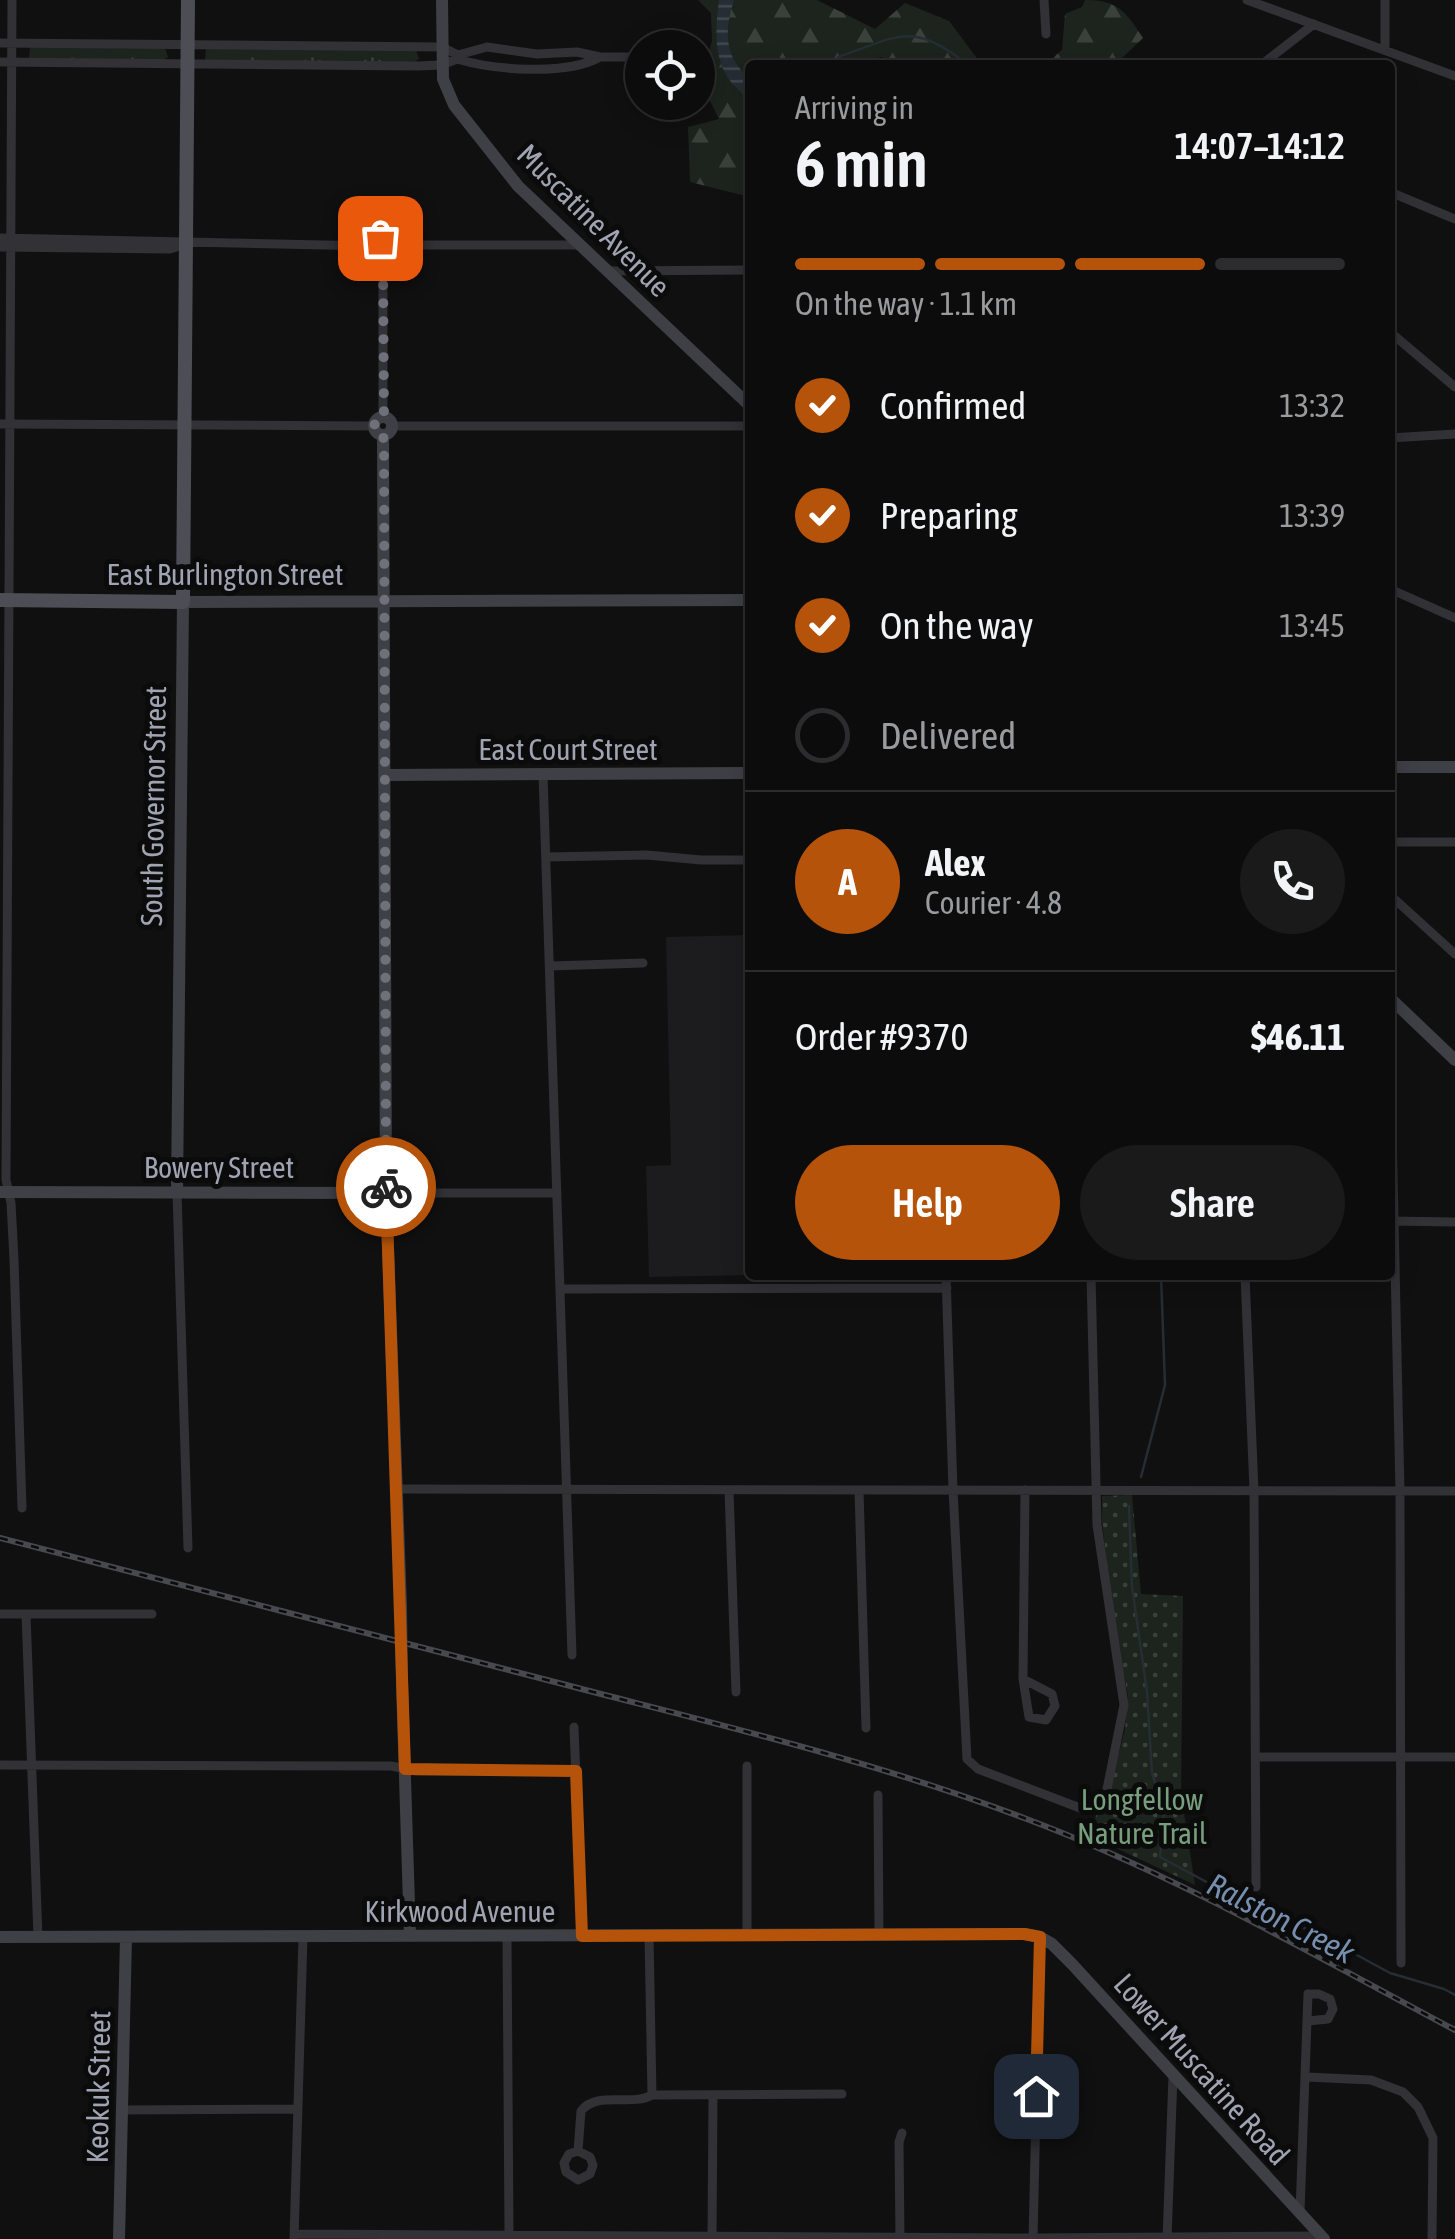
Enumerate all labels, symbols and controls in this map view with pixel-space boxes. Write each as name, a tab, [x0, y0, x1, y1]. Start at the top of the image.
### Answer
map controls	[625, 30, 715, 120]
button: locate	[625, 30, 715, 120]
text: Arriving in	[795, 89, 914, 126]
text: 14:07–14:12	[1175, 124, 1345, 167]
text: 6 min	[795, 126, 928, 201]
street label: Muscatine Avenue	[511, 137, 677, 303]
pin	[338, 196, 423, 281]
icon: bag	[353, 211, 408, 266]
text: On the way · 1.1 km	[795, 285, 1017, 322]
icon: check	[795, 378, 850, 433]
text: Confirmed	[880, 384, 1026, 427]
text: 13:32	[1279, 387, 1345, 424]
icon: check	[795, 488, 850, 543]
text: Preparing	[880, 494, 1018, 537]
text: 13:39	[1279, 497, 1345, 534]
street label: East Burlington Street	[107, 557, 343, 591]
icon: check	[795, 598, 850, 653]
text: On the way	[880, 604, 1033, 647]
text: 13:45	[1279, 607, 1345, 644]
street label: South Governor Street	[134, 686, 172, 926]
text: Delivered	[880, 714, 1016, 757]
street label: East Court Street	[478, 732, 658, 766]
button: phone	[1240, 829, 1345, 934]
text: Alex	[925, 841, 986, 884]
text: A	[838, 860, 857, 903]
text: Courier · 4.8	[925, 884, 1062, 921]
text: Order #9370	[795, 1015, 968, 1058]
text: $46.11	[1251, 1015, 1345, 1058]
courier	[336, 1137, 436, 1237]
button: Help	[795, 1145, 1060, 1260]
button: Share	[1080, 1145, 1345, 1260]
street label: Bowery Street	[144, 1150, 294, 1184]
icon: bike	[359, 1160, 414, 1215]
park label: Longfellow Nature Trail	[1077, 1782, 1207, 1850]
water label: Ralston Creek	[1201, 1865, 1361, 1971]
street label: Kirkwood Avenue	[365, 1894, 555, 1928]
street label: Lower Muscatine Road	[1107, 1967, 1297, 2171]
street label: Keokuk Street	[80, 2010, 116, 2164]
pin	[994, 2054, 1079, 2139]
icon: home	[1009, 2069, 1064, 2124]

